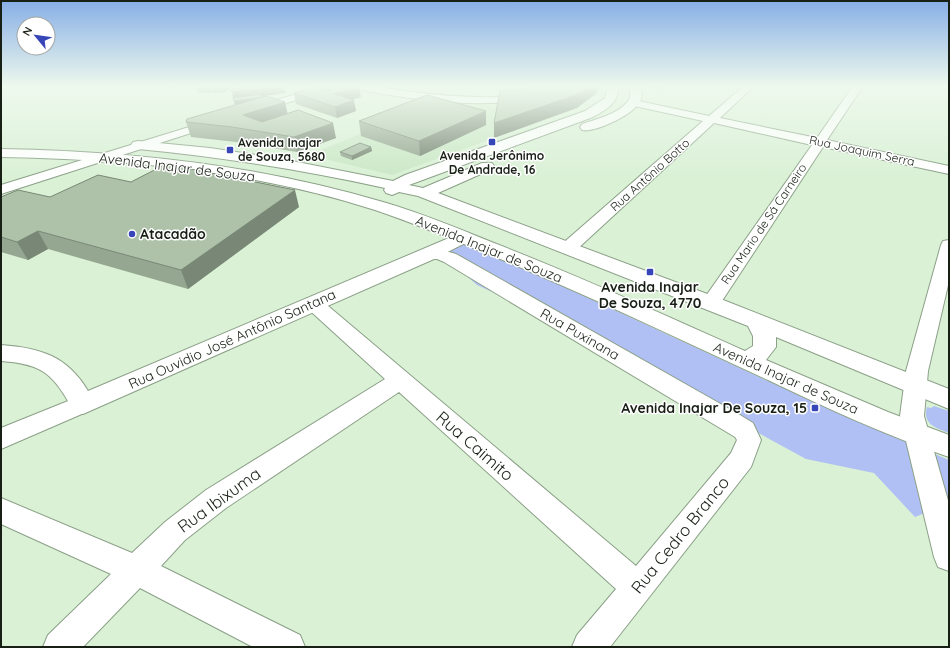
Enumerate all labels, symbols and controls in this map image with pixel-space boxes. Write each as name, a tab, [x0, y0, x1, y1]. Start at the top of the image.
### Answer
north arrow	[16, 16, 56, 56]
text: N	[19, 24, 35, 38]
street label: Rua Joaquim Serra	[808, 132, 916, 169]
place label: Avenida Inajar de Souza, 5680	[238, 135, 325, 164]
street label: Rua Antônio Botto	[607, 135, 692, 214]
marker: Avenida Jerônimo De Andrade, 16	[487, 137, 497, 147]
marker: Avenida Inajar de Souza, 5680	[225, 145, 235, 155]
street label: Avenida Inajar de Souza	[98, 148, 256, 186]
place label: Avenida Jerônimo De Andrade, 16	[440, 148, 545, 177]
street label: Rua Mario de Sá Carneiro	[718, 160, 810, 287]
street label: Avenida Inajar de Souza	[413, 211, 565, 287]
place label: Atacadão	[140, 225, 206, 243]
marker: Atacadão	[127, 229, 137, 239]
marker: Avenida Inajar De Souza, 4770	[645, 267, 655, 277]
place label: Avenida Inajar De Souza, 4770	[599, 278, 702, 312]
street label: Rua Ouvidio José Antônio Santana	[126, 285, 338, 393]
street label: Rua Puxinana	[537, 304, 623, 364]
street label: Avenida Inajar de Souza	[711, 338, 861, 418]
place label: Avenida Inajar De Souza, 15	[621, 399, 807, 417]
marker: Avenida Inajar De Souza, 15	[810, 403, 820, 413]
street label: Rua Caimito	[432, 406, 518, 485]
street label: Rua Ibixuma	[173, 462, 264, 537]
street label: Rua Cedro Branco	[626, 472, 733, 597]

